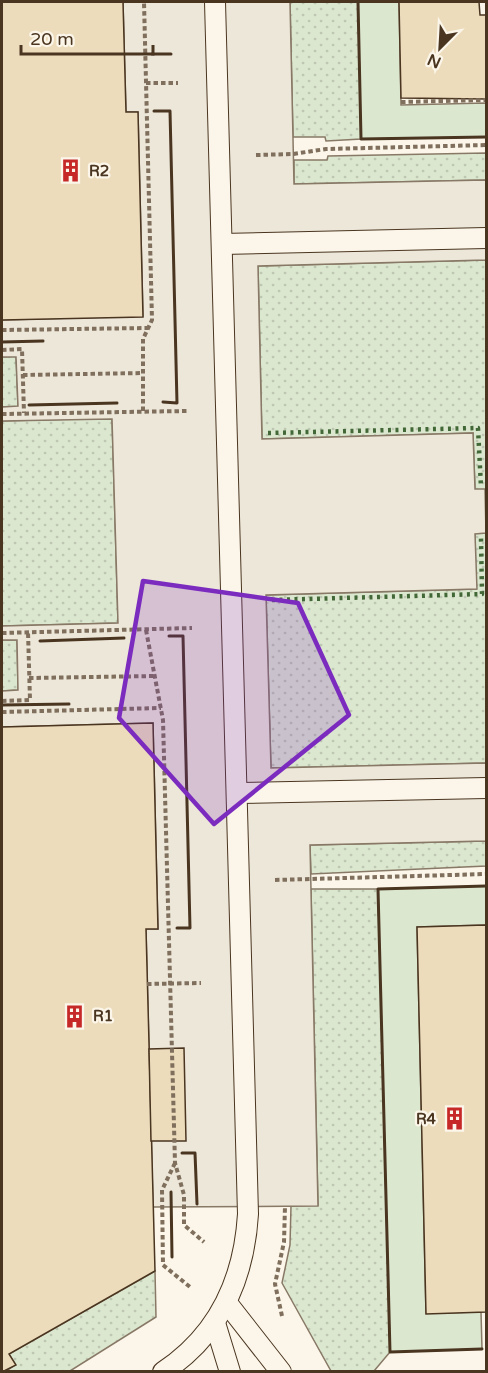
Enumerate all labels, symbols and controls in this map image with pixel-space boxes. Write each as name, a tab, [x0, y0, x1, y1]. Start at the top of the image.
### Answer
scale bar	[21, 18, 153, 56]
north arrow	[410, 18, 470, 78]
text: 20 m	[30, 28, 74, 50]
text: N	[424, 49, 444, 73]
building icon: R2	[58, 158, 84, 184]
place label: R2	[89, 162, 109, 180]
building icon: R1	[62, 1003, 88, 1029]
place label: R1	[93, 1007, 113, 1025]
building icon: R4	[441, 1106, 467, 1132]
place label: R4	[416, 1110, 437, 1128]

